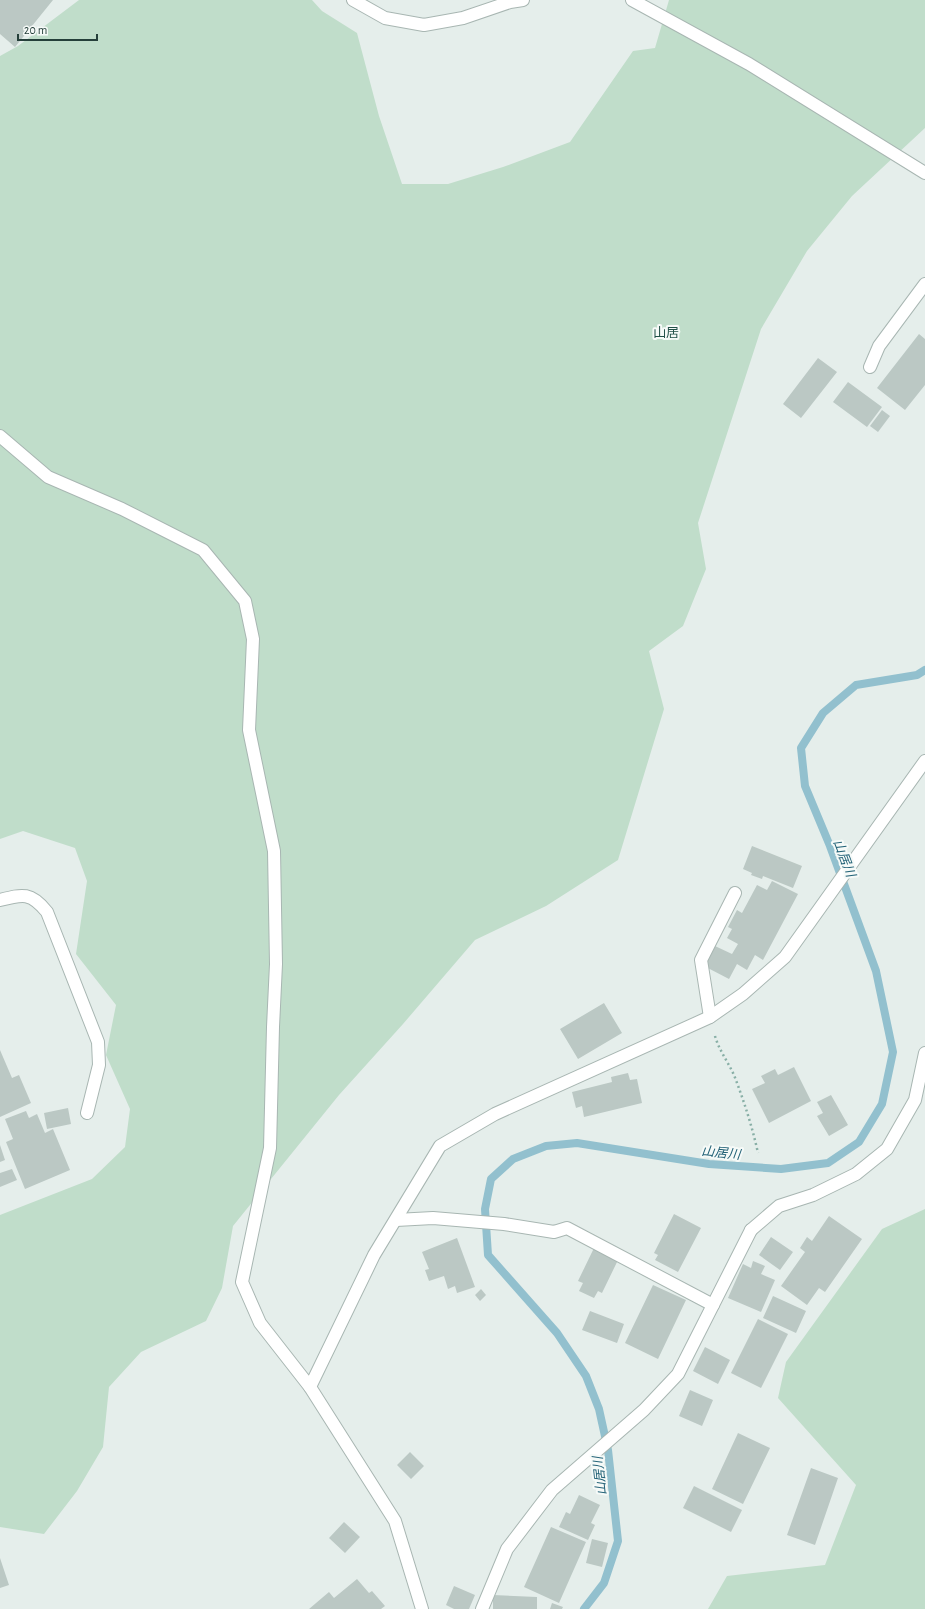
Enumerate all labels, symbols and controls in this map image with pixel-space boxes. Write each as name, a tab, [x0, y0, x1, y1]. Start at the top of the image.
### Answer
scale bar	[18, 16, 97, 42]
text: 20 m	[24, 24, 47, 36]
district label: 山居	[653, 326, 679, 340]
water label: 山居川	[831, 838, 858, 881]
water label: 山居川	[701, 1144, 743, 1162]
water label: 山居川	[591, 1454, 609, 1496]

